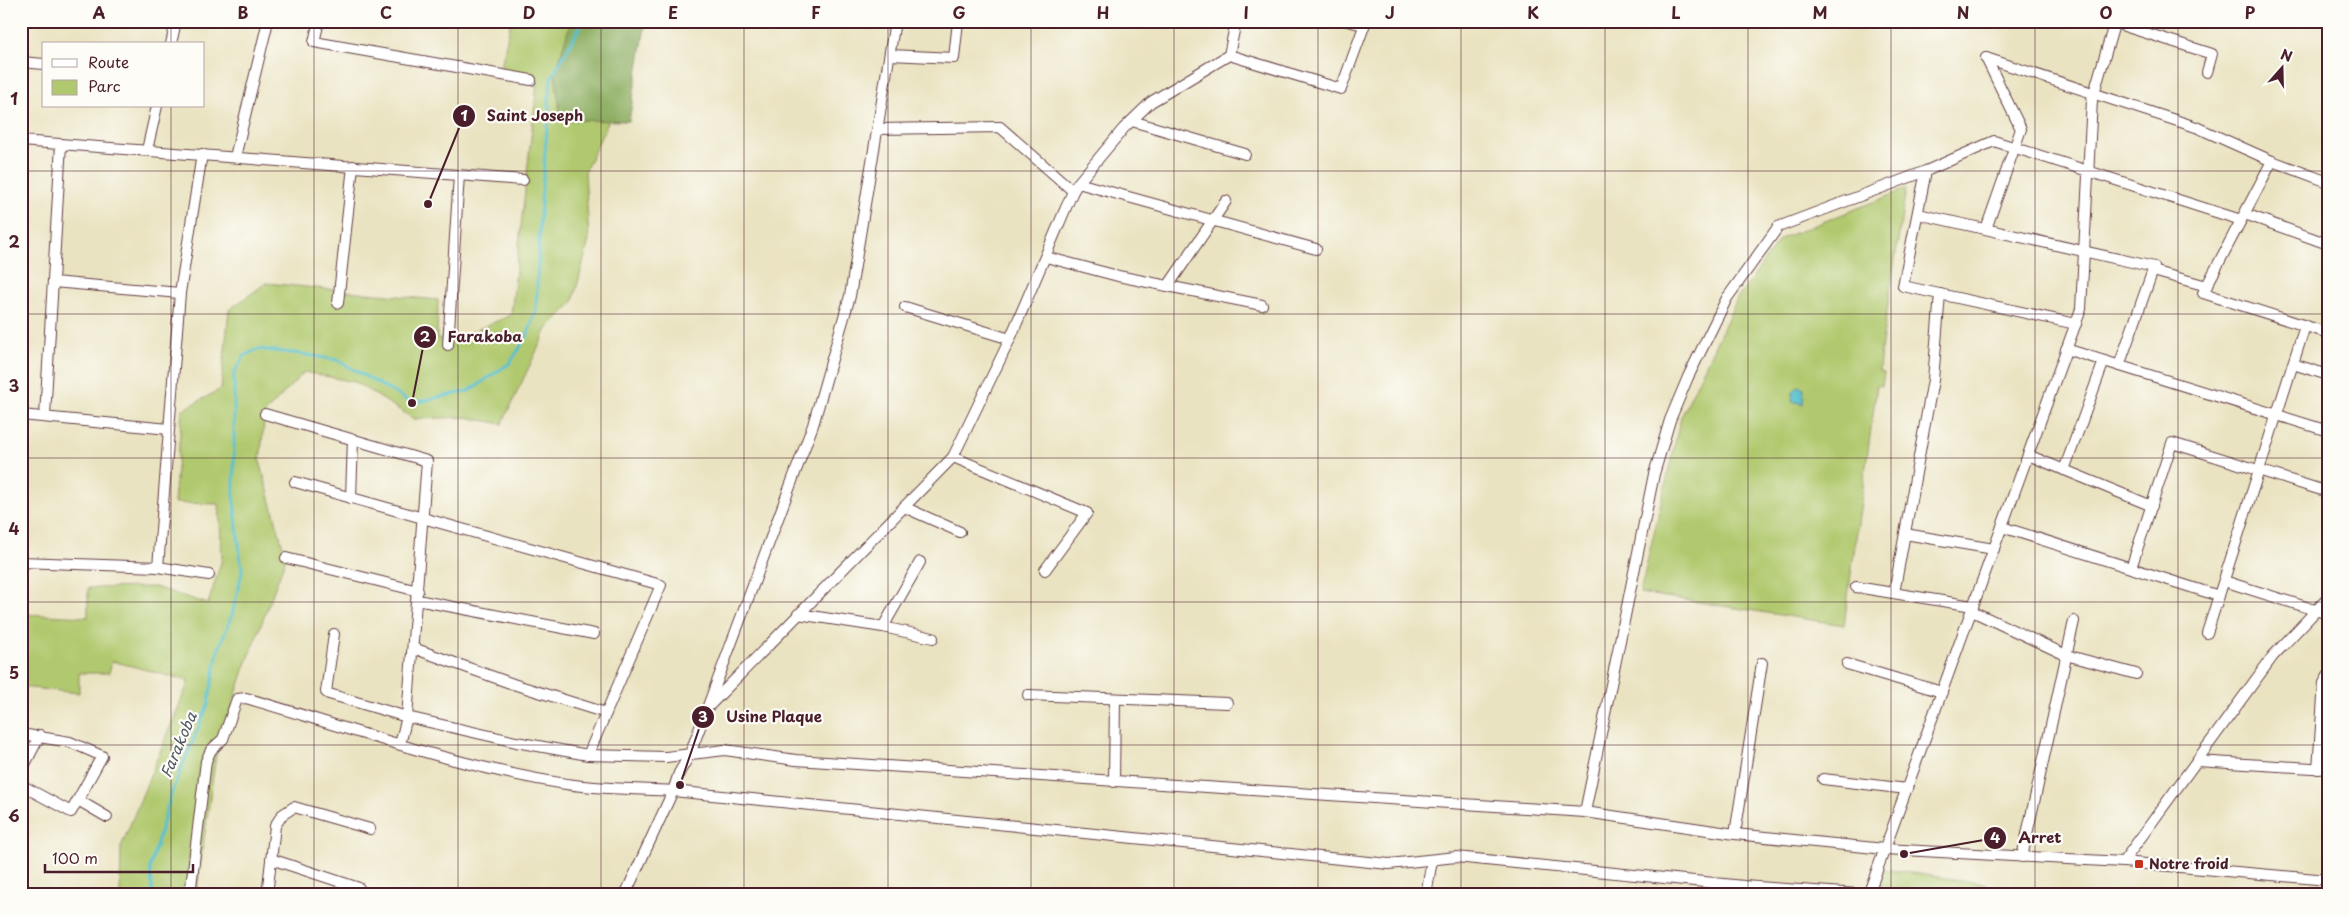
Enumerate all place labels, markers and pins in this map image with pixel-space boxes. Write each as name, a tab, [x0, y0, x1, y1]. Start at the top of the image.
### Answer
callout: Saint Joseph	[451, 101, 593, 131]
callout: Farakoba	[412, 322, 532, 352]
callout: Usine Plaque	[690, 702, 832, 732]
callout: Arret	[1983, 823, 2071, 853]
place label: Notre froid	[2149, 853, 2229, 874]
marker: Notre froid	[2133, 858, 2145, 870]

